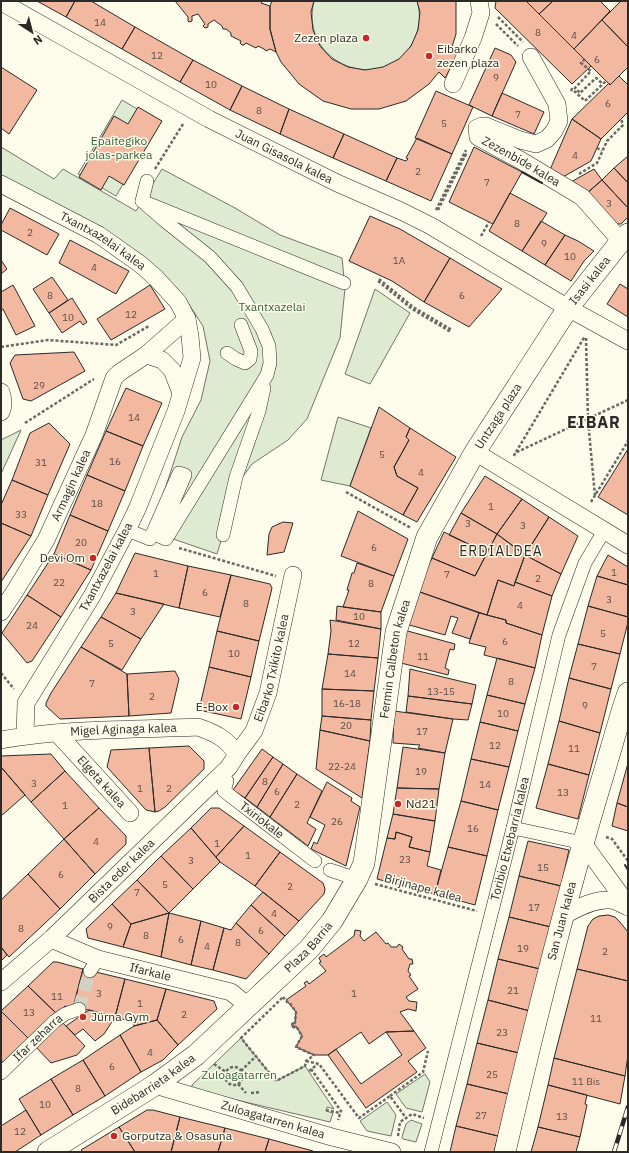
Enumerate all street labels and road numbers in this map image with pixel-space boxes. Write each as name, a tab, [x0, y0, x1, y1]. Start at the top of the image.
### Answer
street label: Juan Gisasola kalea	[233, 125, 336, 187]
street label: Zezenbide kalea	[480, 133, 564, 190]
street label: Txantxazelai kalea	[58, 208, 150, 273]
street label: Isasi kalea	[566, 252, 614, 307]
street label: Untzaga plaza	[471, 380, 525, 452]
street label: Armagin kalea	[48, 446, 94, 523]
street label: Txantxazelai kalea	[76, 519, 136, 614]
street label: Fermin Calbeton kalea	[376, 597, 413, 719]
street label: Eibarko Txikito kalea	[250, 612, 292, 724]
street label: Migel Aginaga kalea	[70, 720, 178, 739]
street label: Elgeta kalea	[74, 752, 130, 811]
street label: Toribio Etxebarria kalea	[487, 775, 532, 902]
street label: Txiriokale	[237, 798, 288, 842]
street label: Bista eder kalea	[85, 835, 158, 906]
street label: Birjinape kalea	[383, 870, 464, 905]
street label: San Juan kalea	[544, 879, 579, 962]
street label: Plaza Barria	[281, 918, 336, 975]
street label: Ifarkale	[128, 959, 173, 984]
street label: Ifar zeharra	[10, 1010, 66, 1064]
street label: Bidebarrieta kalea	[108, 1050, 198, 1118]
street label: Zuloagatarren kalea	[219, 1097, 327, 1142]

